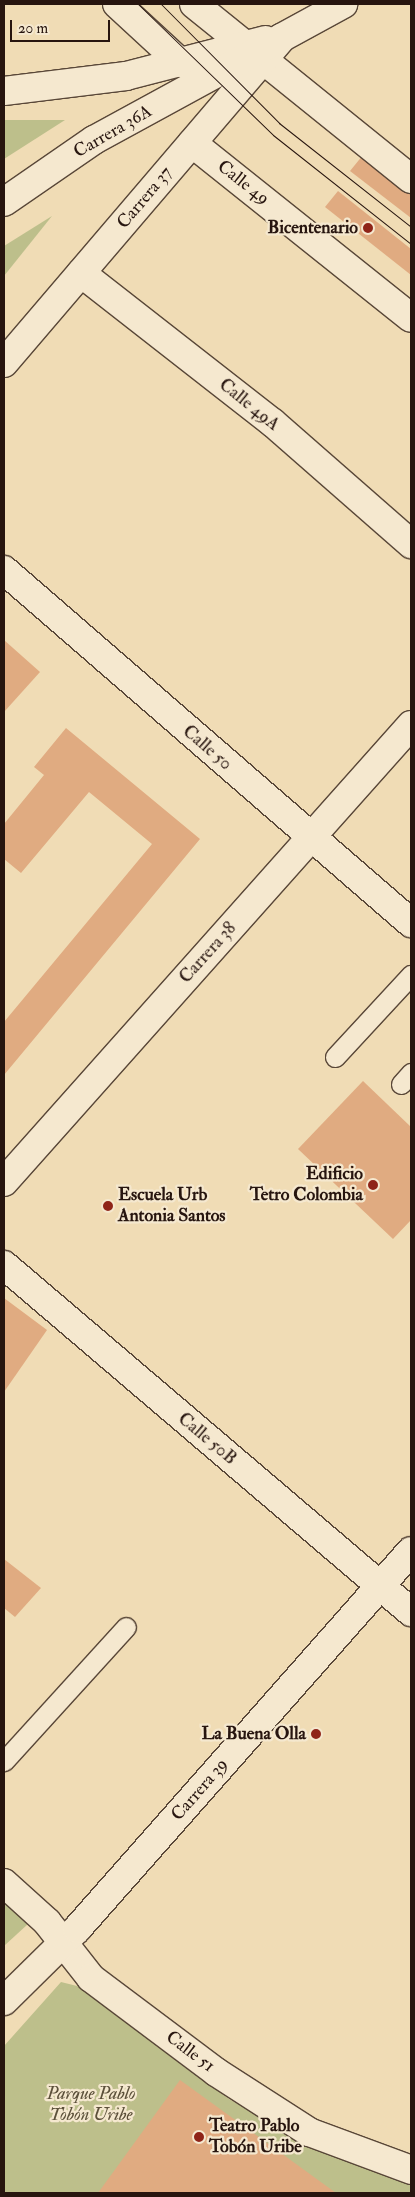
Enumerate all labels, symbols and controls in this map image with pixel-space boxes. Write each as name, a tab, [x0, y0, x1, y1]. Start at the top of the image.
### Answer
scale bar	[12, 10, 112, 42]
text: 20 m	[18, 19, 48, 38]
street label: Carrera 36A	[70, 101, 156, 163]
street label: Calle 49	[213, 156, 273, 210]
street label: Carrera 37	[113, 163, 177, 233]
place label: Bicentenario	[268, 217, 358, 239]
marker: Bicentenario	[362, 222, 374, 234]
street label: Calle 49A	[214, 374, 284, 436]
street label: Calle 50	[178, 721, 236, 775]
street label: Carrera 38	[175, 918, 241, 988]
place label: Edificio Tetro Colombia	[250, 1164, 363, 1206]
marker: Edificio Tetro Colombia	[367, 1179, 379, 1191]
place label: Escuela Urb Antonia Santos	[118, 1185, 226, 1228]
marker: Escuela Urb Antonia Santos	[102, 1200, 114, 1212]
street label: Calle 50B	[173, 1408, 241, 1470]
place label: La Buena Olla	[201, 1723, 306, 1745]
marker: La Buena Olla	[310, 1728, 322, 1740]
street label: Carrera 39	[167, 1754, 233, 1826]
street label: Calle 51	[161, 2027, 219, 2077]
park label: Parque Pablo Tobón Uribe	[46, 2084, 136, 2126]
place label: Teatro Pablo Tobón Uribe	[209, 2116, 302, 2158]
marker: Teatro Pablo Tobón Uribe	[193, 2131, 205, 2143]

